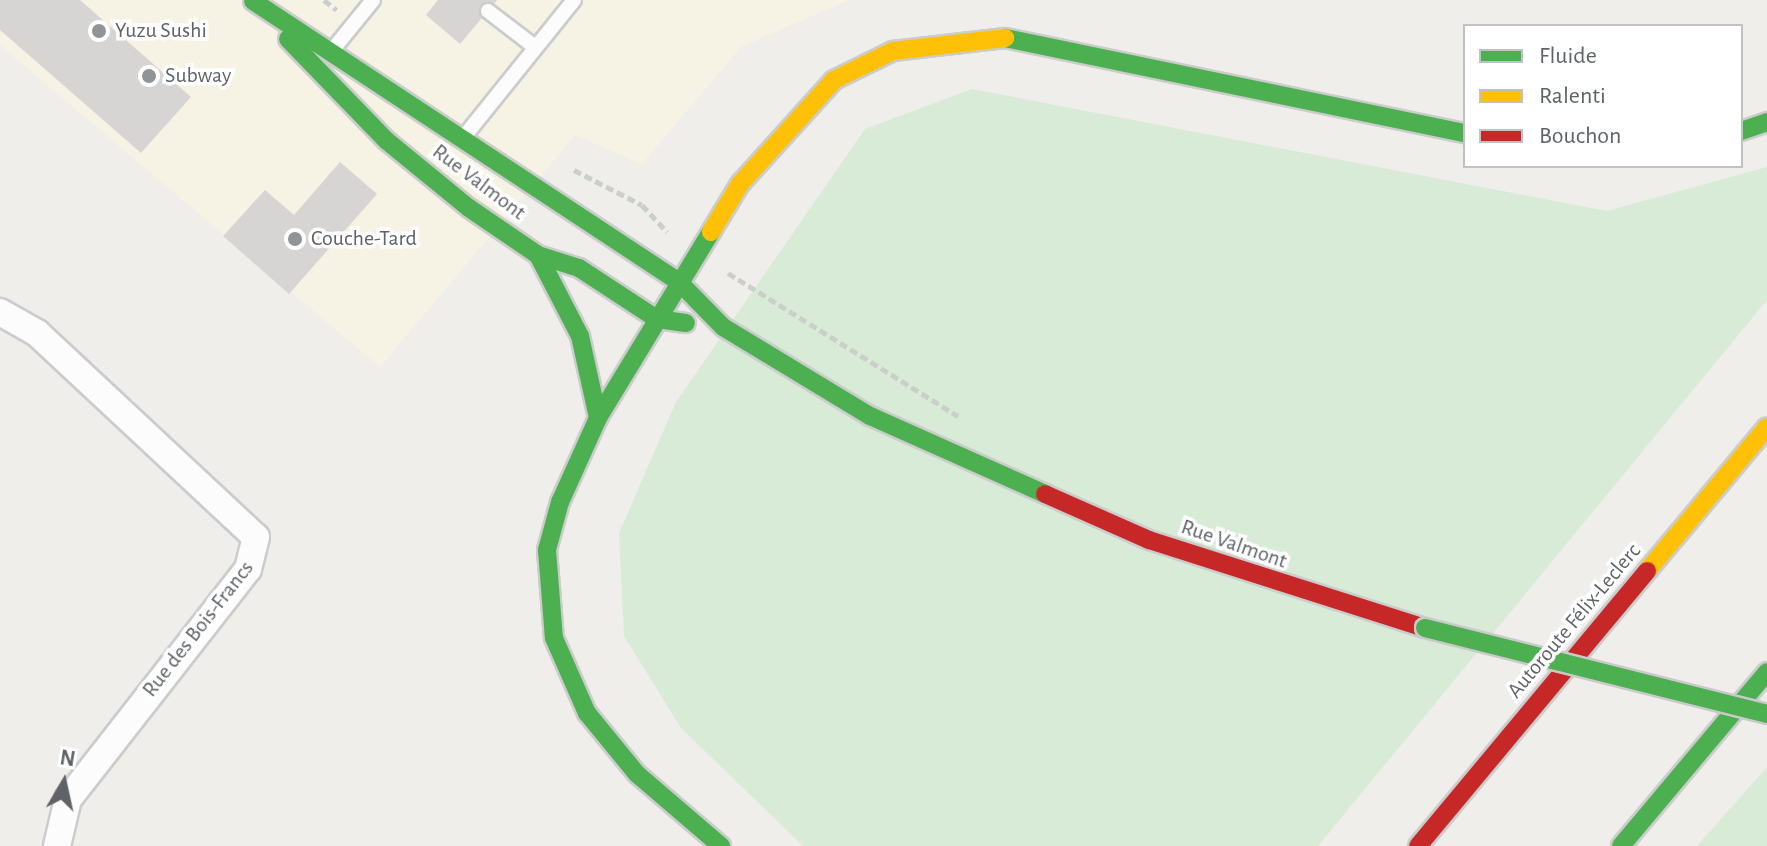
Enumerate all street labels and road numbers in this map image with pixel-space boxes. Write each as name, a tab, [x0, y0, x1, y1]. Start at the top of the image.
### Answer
street label: Rue Valmont	[427, 138, 531, 226]
street label: Rue Valmont	[1178, 514, 1290, 574]
street label: Autoroute Félix-Leclerc	[1502, 538, 1646, 704]
street label: Rue des Bois-Francs	[137, 556, 259, 702]

